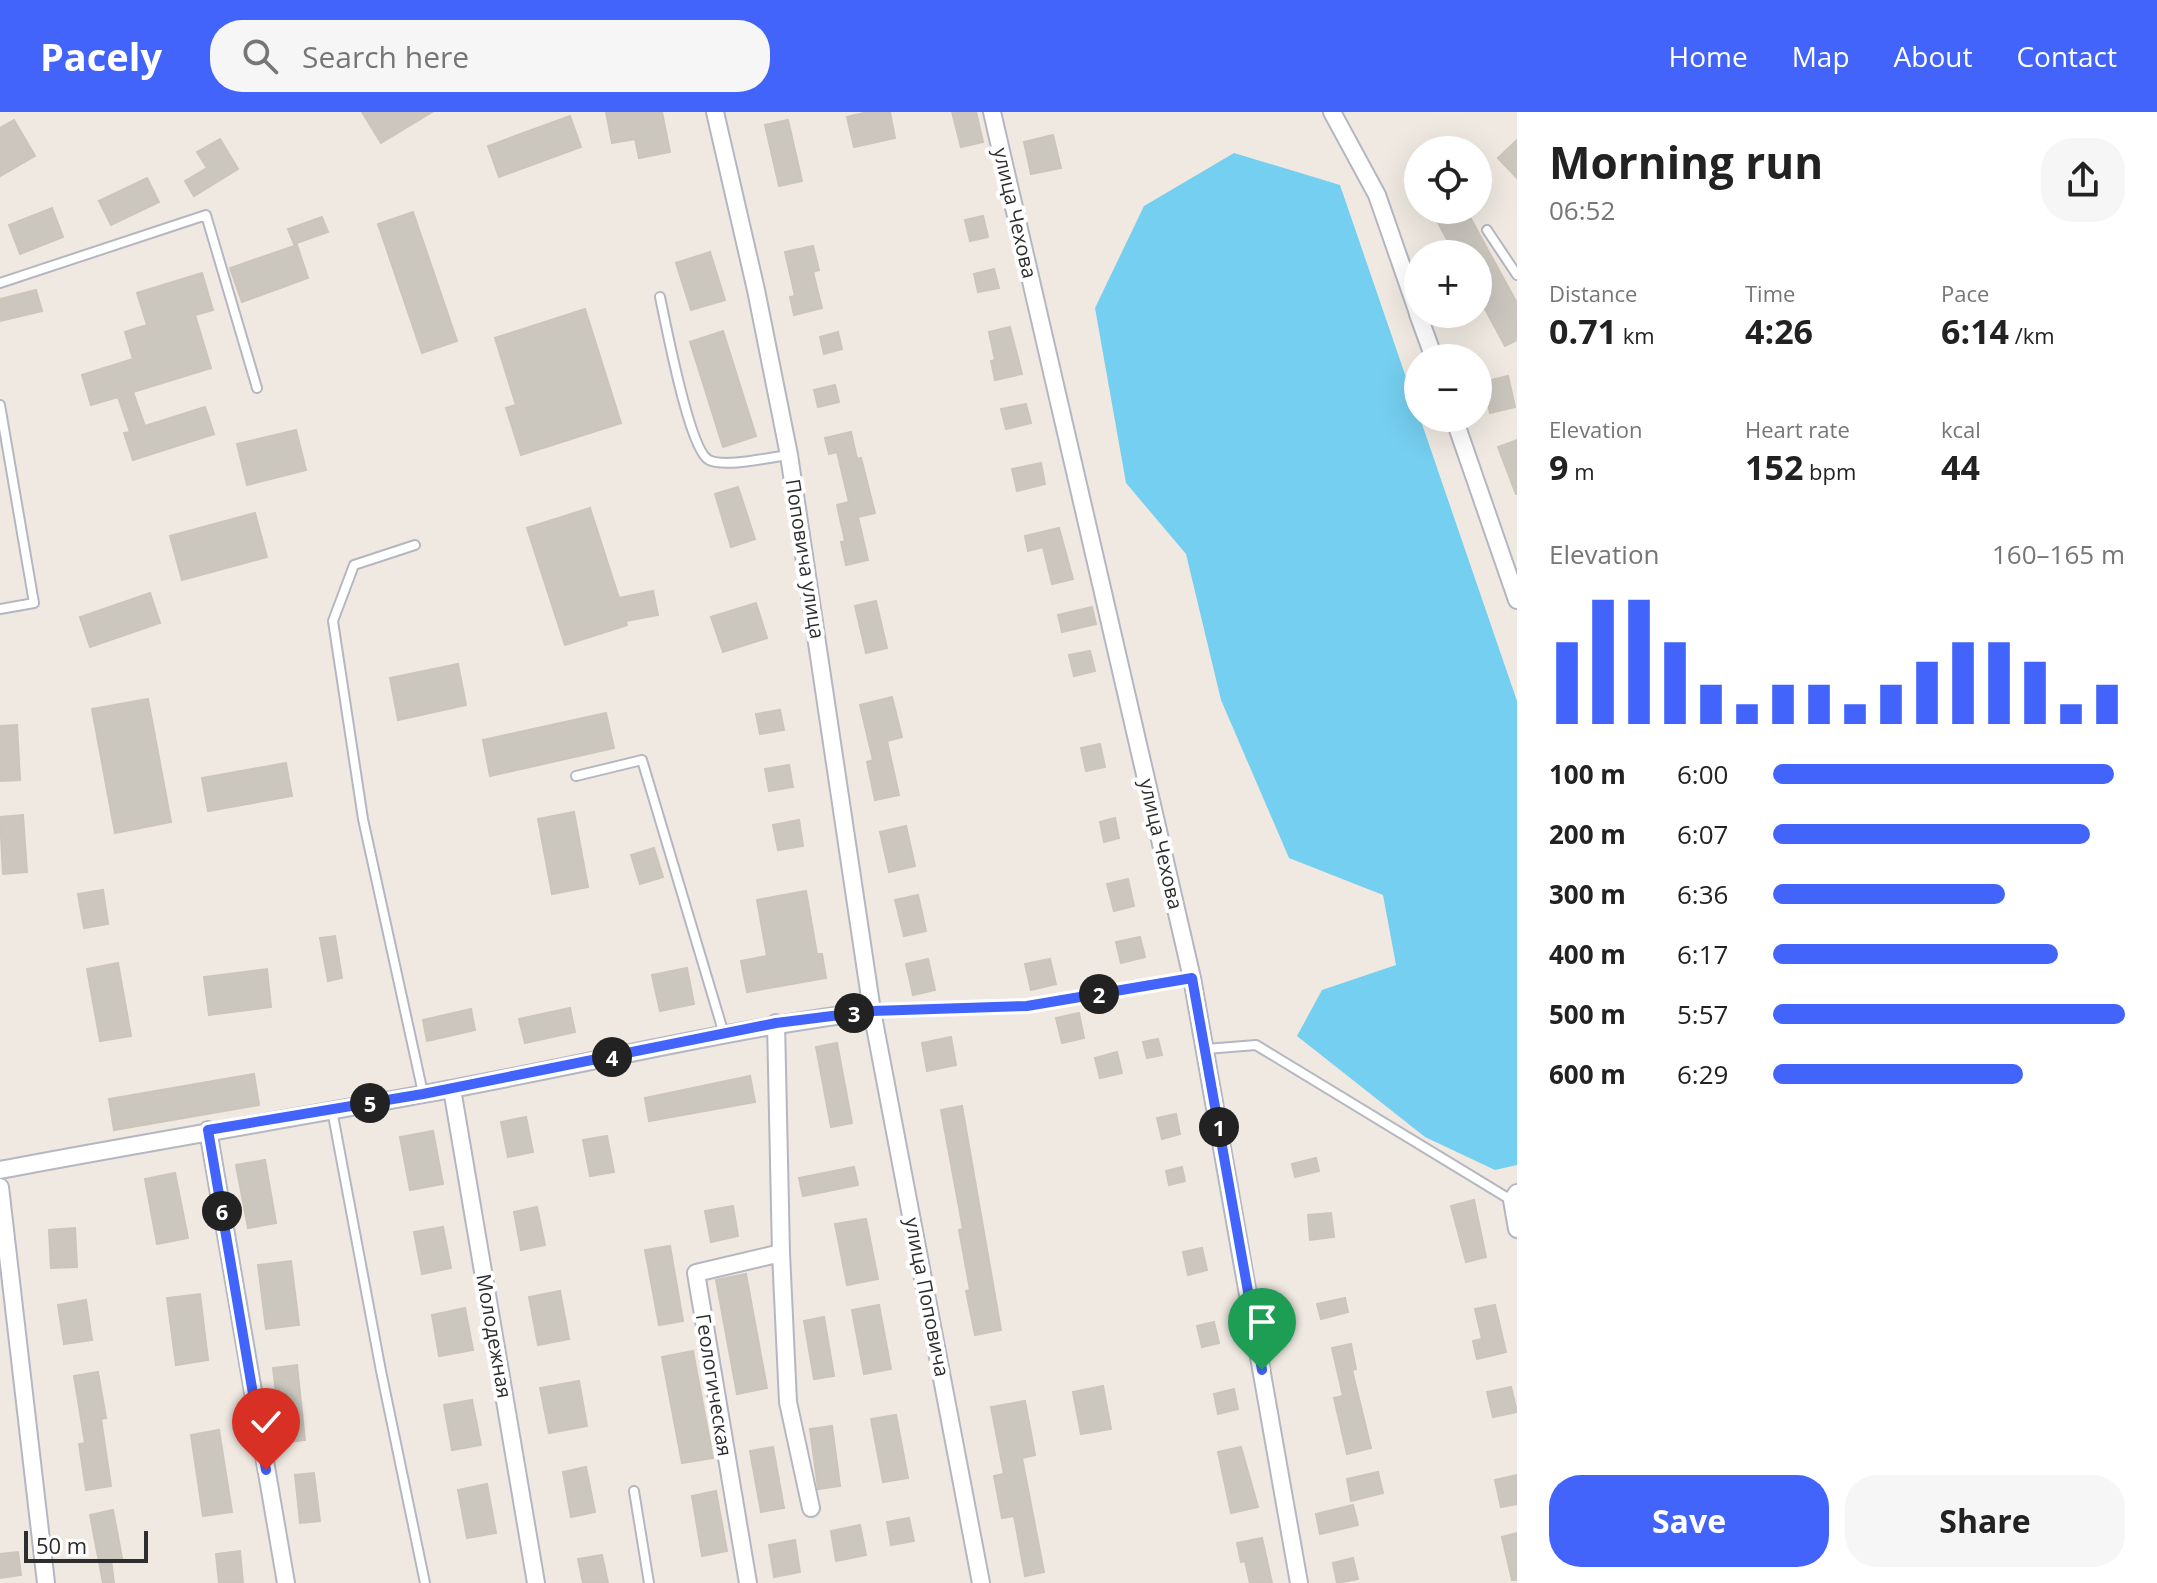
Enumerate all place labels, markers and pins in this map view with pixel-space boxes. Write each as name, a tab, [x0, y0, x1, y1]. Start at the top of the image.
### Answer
pin: 2	[1079, 974, 1119, 1014]
pin: 3	[834, 993, 874, 1033]
pin: 4	[592, 1037, 632, 1077]
pin: 5	[350, 1083, 390, 1123]
pin: 1	[1199, 1107, 1239, 1147]
pin: 6	[202, 1191, 242, 1231]
pin	[1228, 1288, 1296, 1370]
pin	[232, 1388, 300, 1470]

